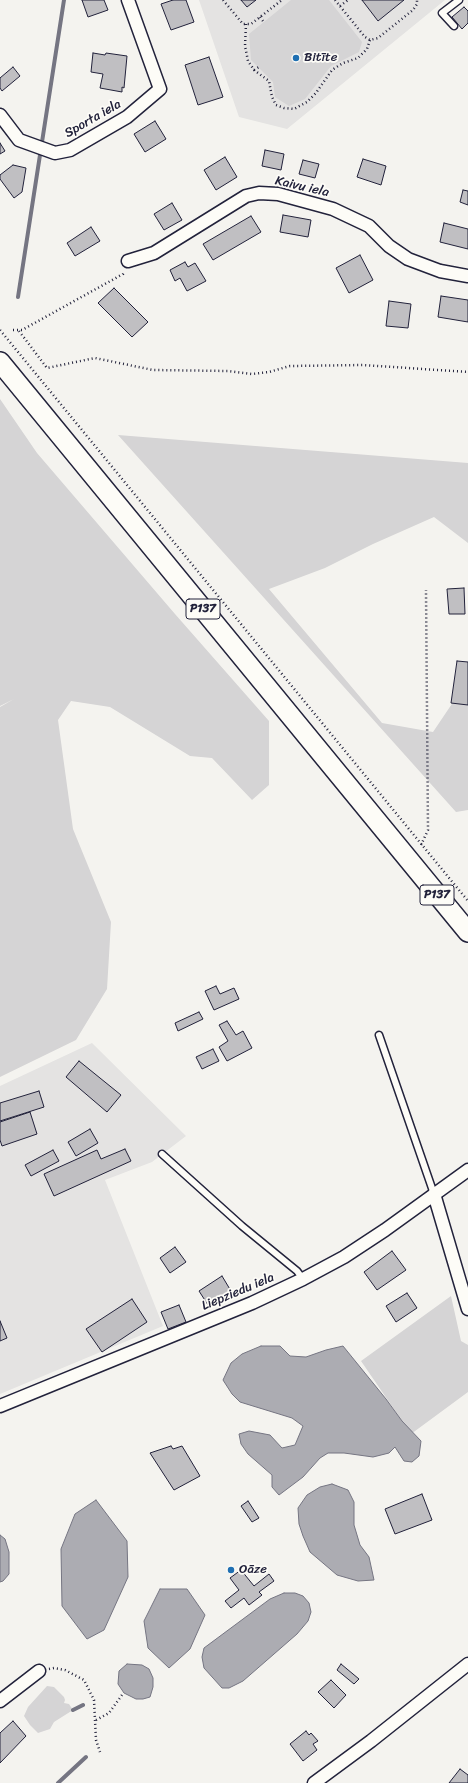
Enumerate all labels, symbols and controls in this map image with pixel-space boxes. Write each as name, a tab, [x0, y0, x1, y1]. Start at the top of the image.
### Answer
place label: Bitīte	[304, 50, 337, 66]
marker: Bitīte	[291, 53, 301, 63]
street label: Sporta iela	[62, 97, 124, 141]
street label: Kaivu iela	[273, 173, 331, 201]
road number: P137	[186, 599, 220, 619]
road number: P137	[420, 885, 454, 905]
street label: Liepziedu iela	[199, 1270, 277, 1314]
place label: Oāze	[239, 1562, 267, 1578]
marker: Oāze	[226, 1565, 236, 1575]

